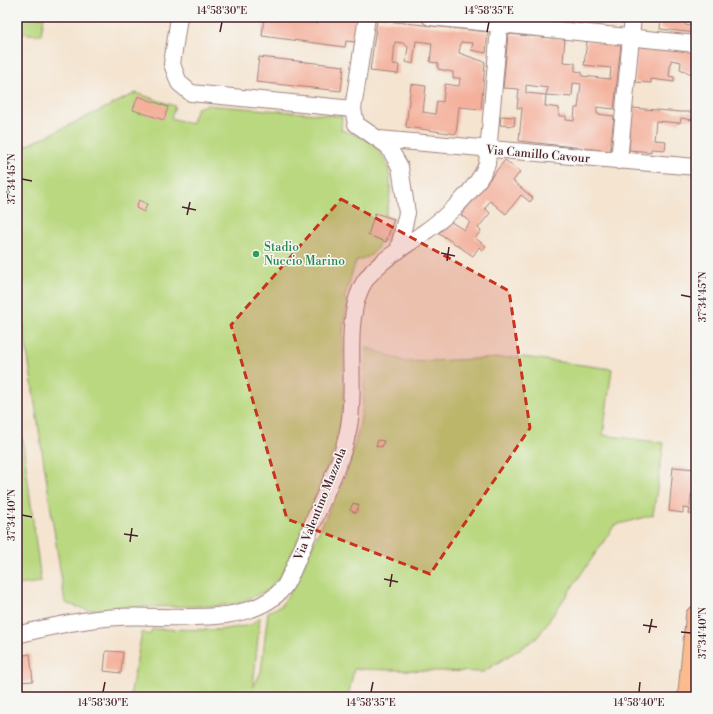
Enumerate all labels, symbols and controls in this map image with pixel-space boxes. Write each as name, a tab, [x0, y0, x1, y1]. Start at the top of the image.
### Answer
text: 14°58'30"E	[197, 5, 247, 17]
text: 14°58'35"E	[464, 5, 514, 17]
street label: Via Camillo Cavour	[484, 142, 591, 167]
text: 37°34'45"N	[6, 153, 18, 204]
place label: Stadio Nuccio Marino	[264, 240, 345, 269]
marker: Stadio Nuccio Marino	[251, 249, 261, 259]
text: 37°34'45"N	[697, 271, 709, 322]
street label: Via Valentino Mazzola	[291, 445, 350, 564]
text: 37°34'40"N	[6, 489, 18, 541]
text: 37°34'40"N	[697, 607, 709, 659]
text: 14°58'30"E	[78, 697, 128, 709]
text: 14°58'35"E	[346, 697, 396, 709]
text: 14°58'40"E	[614, 697, 664, 709]

